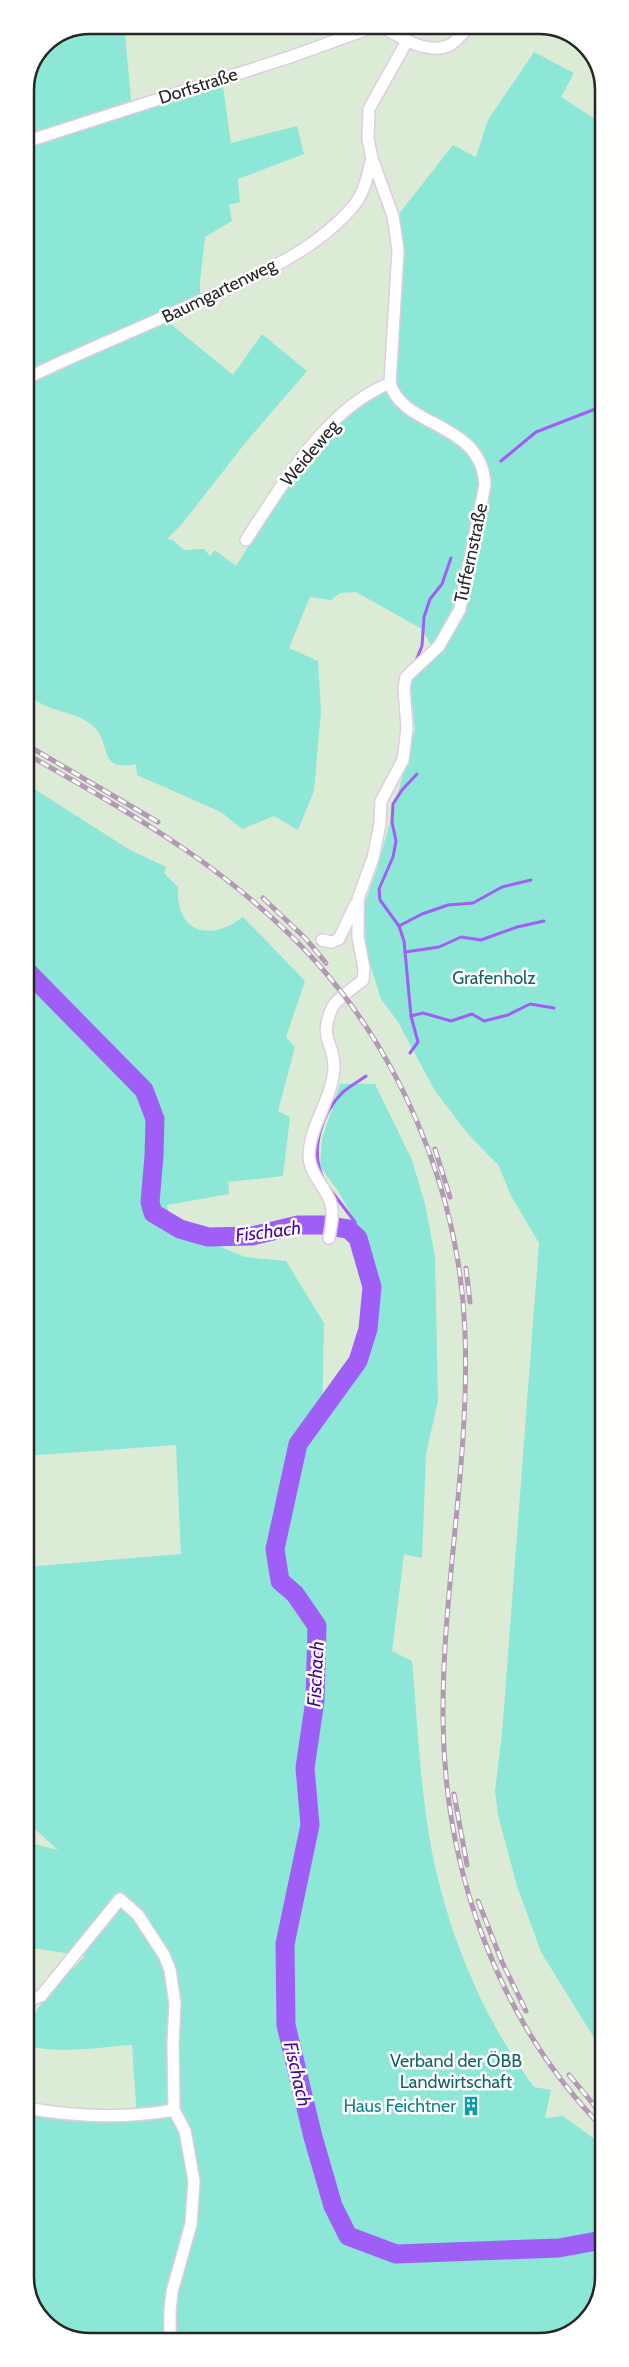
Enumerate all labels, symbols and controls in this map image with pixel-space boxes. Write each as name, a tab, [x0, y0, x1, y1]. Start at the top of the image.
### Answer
street label: Dorfstraße	[156, 63, 240, 109]
street label: Baumgartenweg	[158, 253, 281, 328]
street label: Weideweg	[276, 415, 345, 491]
street label: Tuffernstraße	[450, 501, 492, 605]
park label: Grafenholz	[452, 967, 536, 989]
water label: Fischach	[234, 1216, 302, 1247]
water label: Fischach	[302, 1641, 329, 1708]
water label: Fischach	[279, 2039, 316, 2109]
park label: Verband der ÖBB Landwirtschaft	[390, 2050, 522, 2093]
place label: Haus Feichtner	[343, 2095, 456, 2117]
building icon: Haus Feichtner	[460, 2095, 482, 2117]

